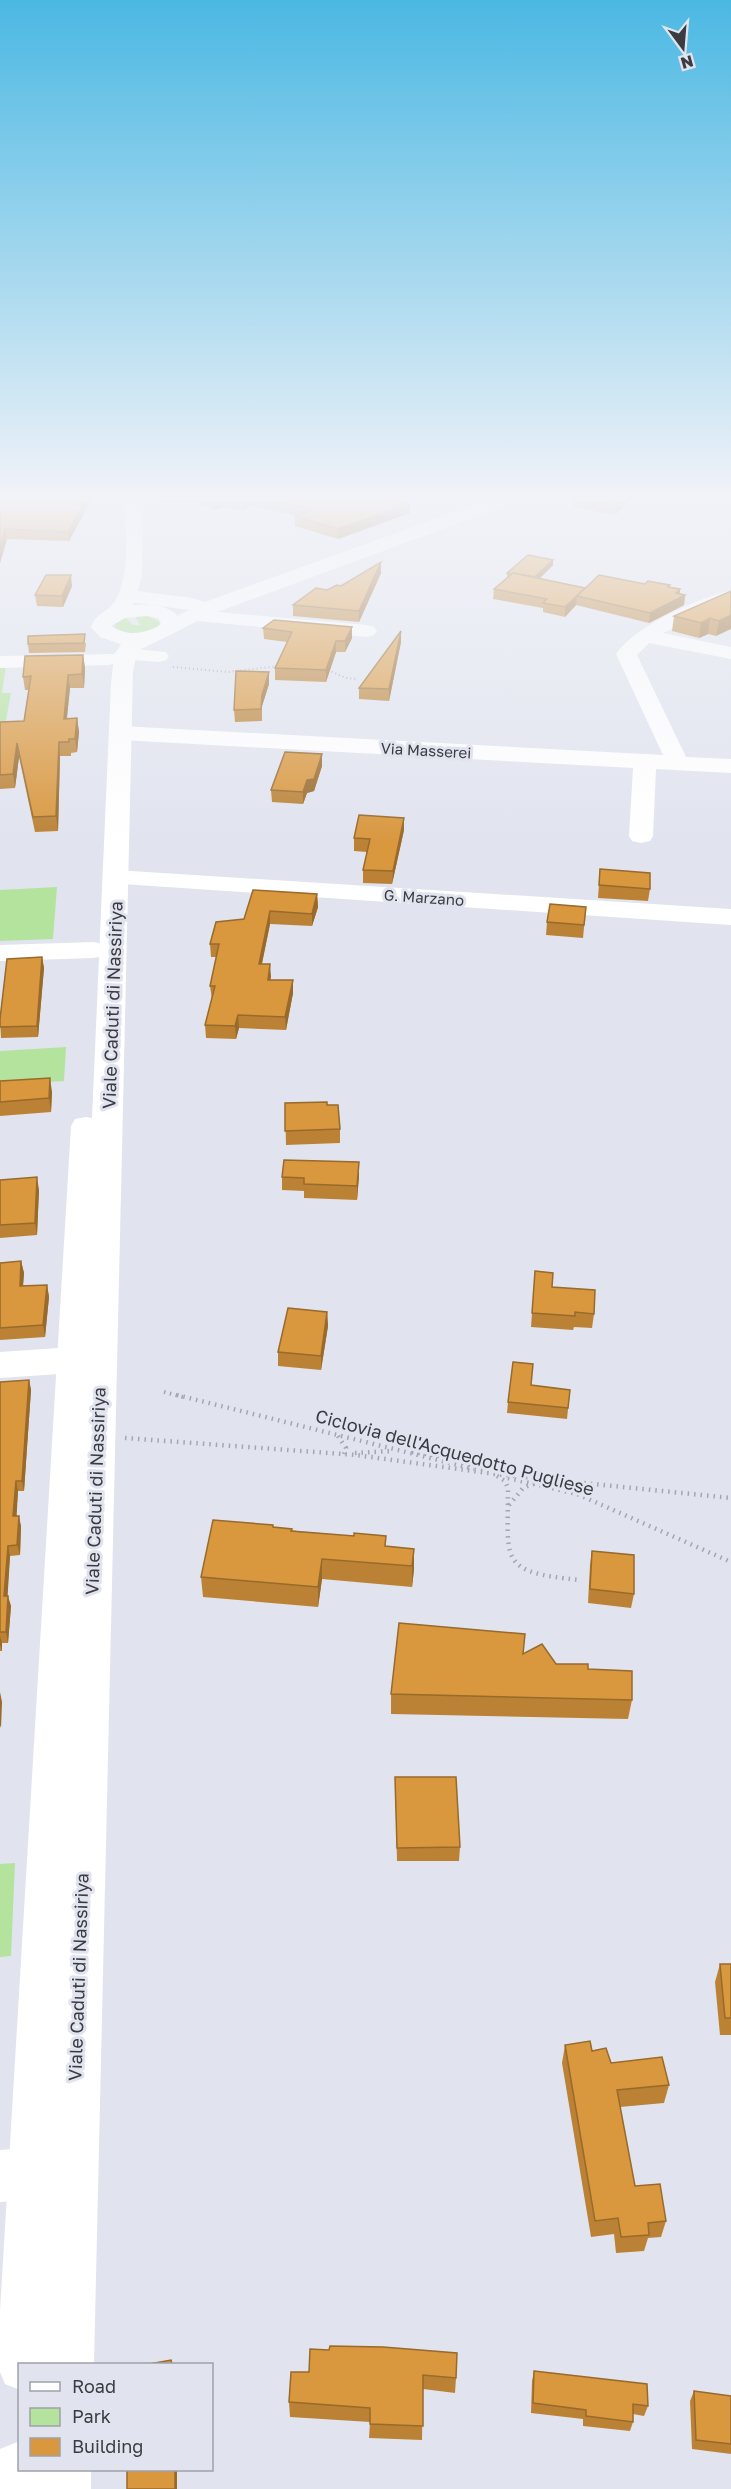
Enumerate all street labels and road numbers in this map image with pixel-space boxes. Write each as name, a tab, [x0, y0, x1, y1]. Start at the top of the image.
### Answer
street label: Via Masserei	[380, 739, 472, 761]
street label: G. Marzano	[383, 885, 465, 909]
street label: Viale Caduti di Nassiriya	[97, 901, 127, 1109]
street label: Viale Caduti di Nassiriya	[80, 1387, 110, 1595]
street label: Ciclovia dell'Acquedotto Pugliese	[313, 1404, 597, 1500]
street label: Viale Caduti di Nassiriya	[63, 1873, 93, 2081]

